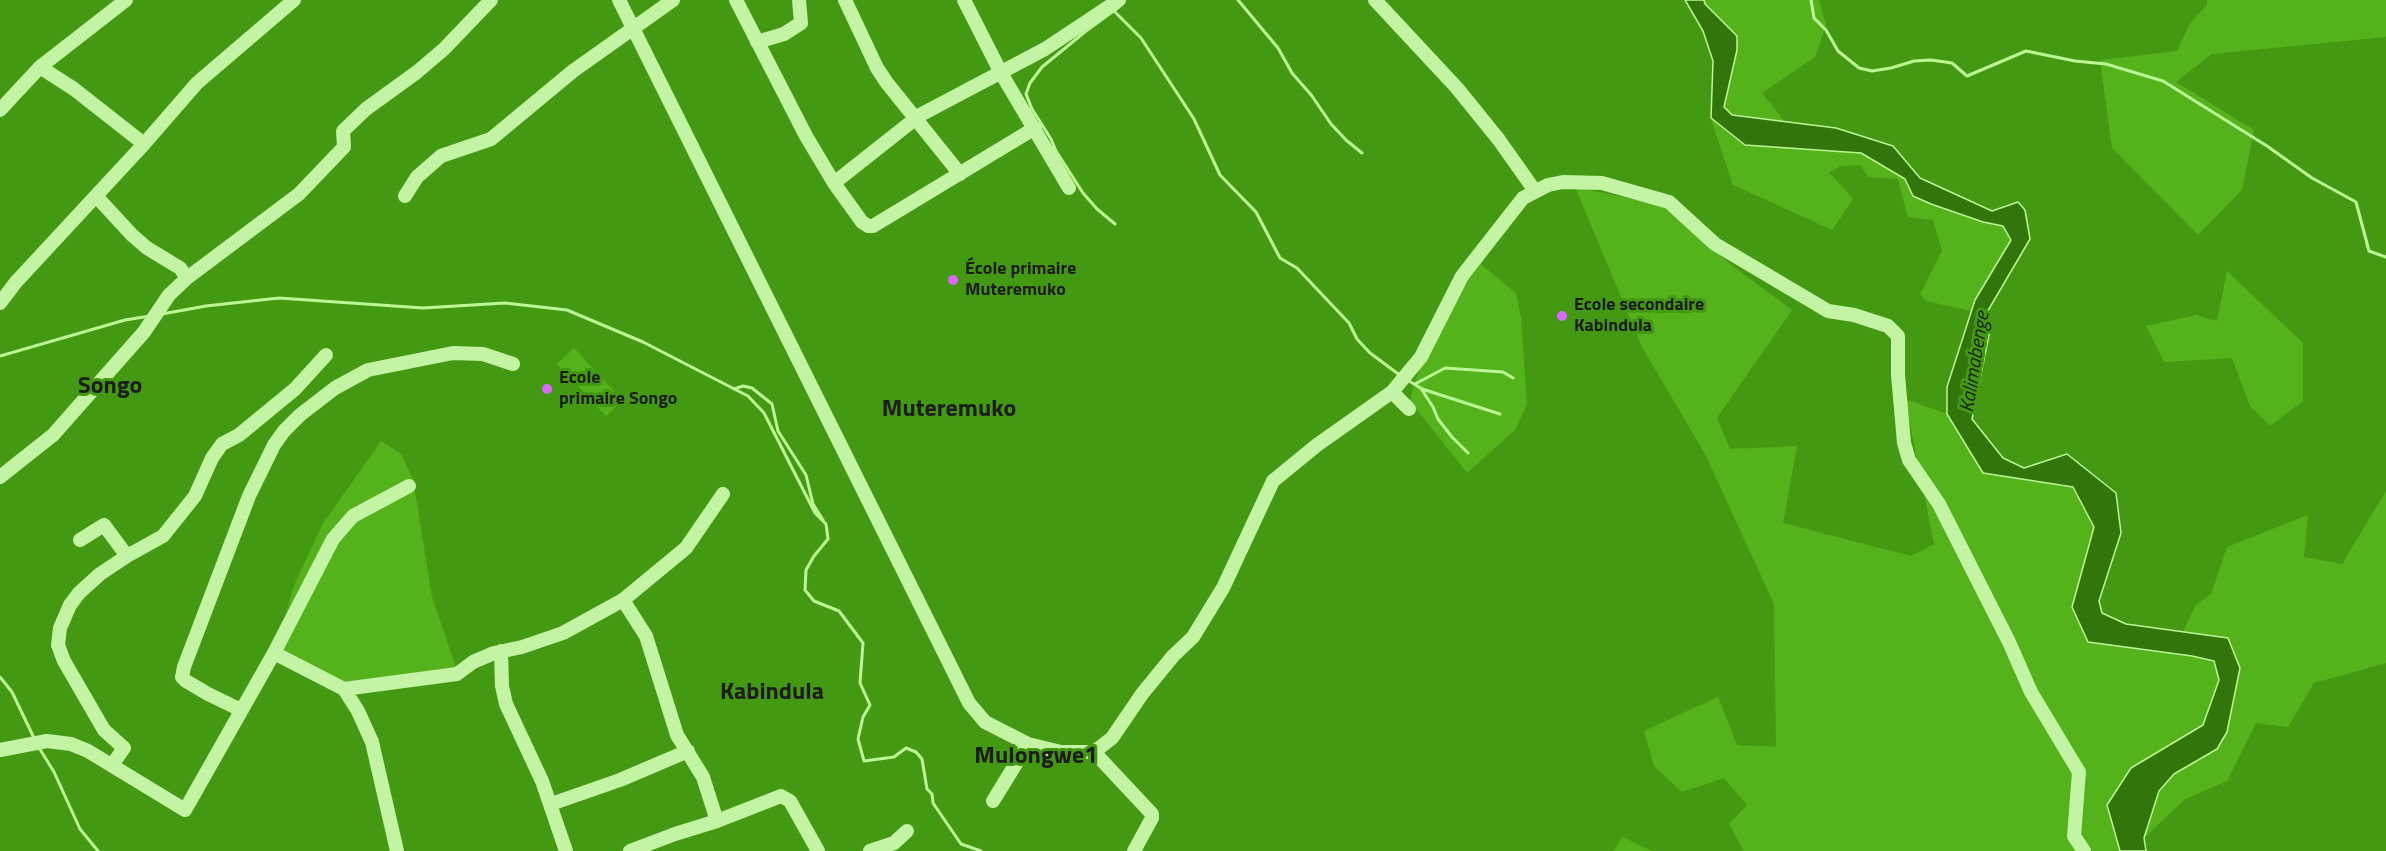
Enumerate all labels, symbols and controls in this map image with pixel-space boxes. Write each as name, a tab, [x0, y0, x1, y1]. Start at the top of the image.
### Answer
place label: École primaire Muteremuko	[965, 259, 1076, 302]
marker: École primaire Muteremuko	[946, 273, 960, 287]
place label: Ecole secondaire Kabindula	[1574, 295, 1704, 338]
marker: Ecole secondaire Kabindula	[1555, 309, 1569, 323]
water label: Kalimabenge	[1956, 310, 1996, 414]
place label: Ecole primaire Songo	[559, 368, 677, 410]
district label: Songo	[78, 373, 142, 401]
marker: Ecole primaire Songo	[540, 382, 554, 396]
district label: Muteremuko	[882, 396, 1016, 424]
district label: Kabindula	[720, 679, 824, 707]
district label: Mulongwe1	[974, 743, 1098, 771]

